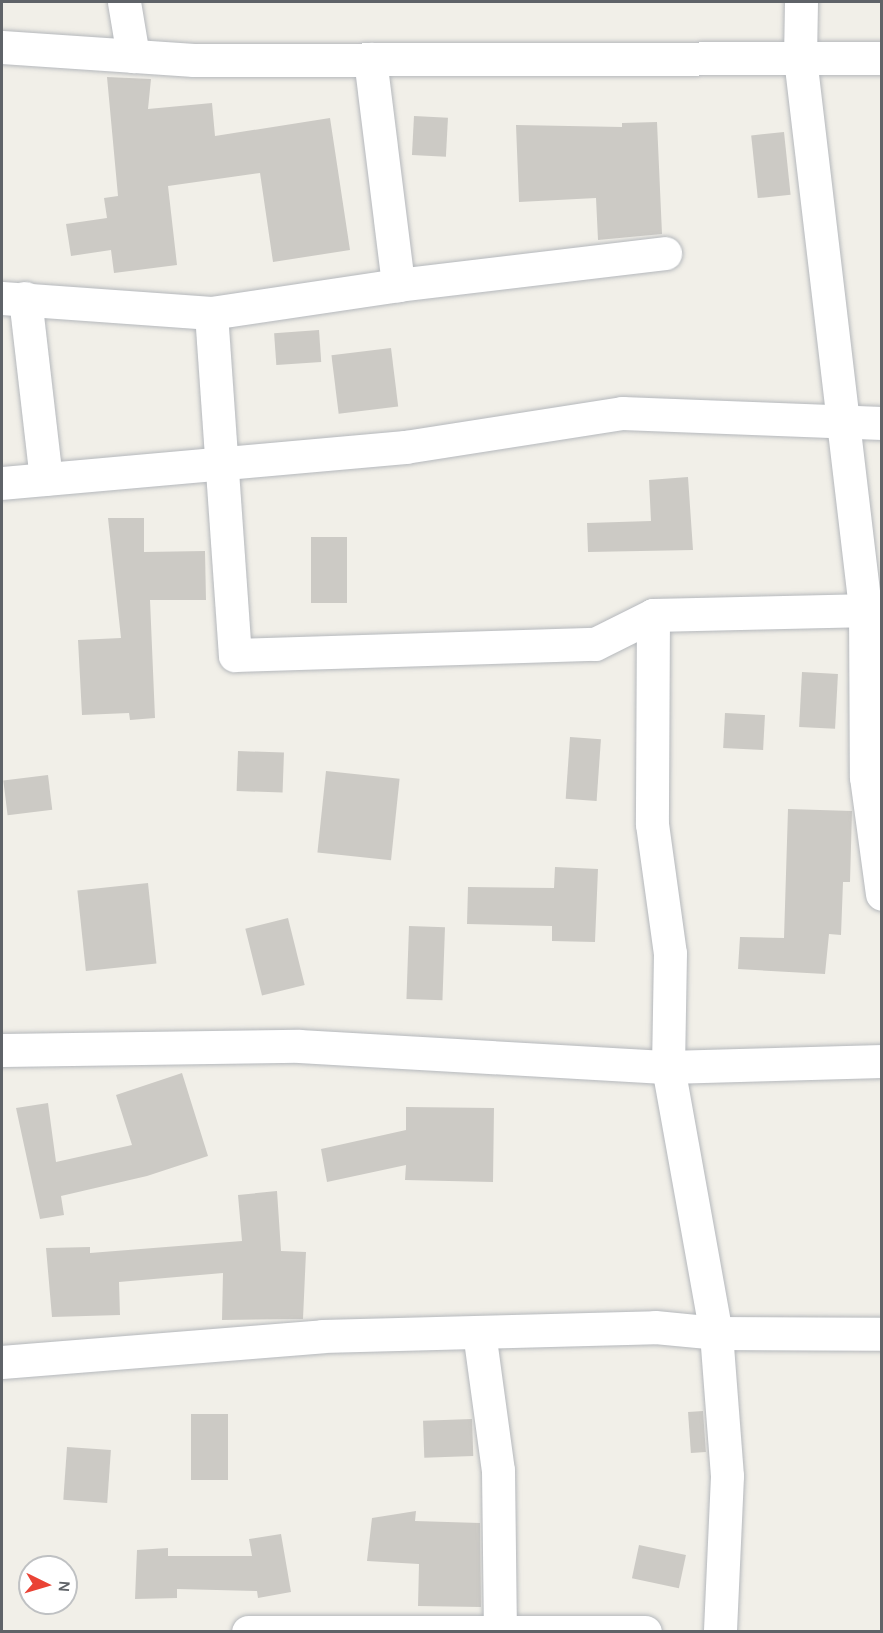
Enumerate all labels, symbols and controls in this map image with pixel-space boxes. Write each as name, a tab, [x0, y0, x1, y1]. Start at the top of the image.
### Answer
north arrow	[18, 1555, 78, 1615]
text: N	[54, 1580, 74, 1593]

